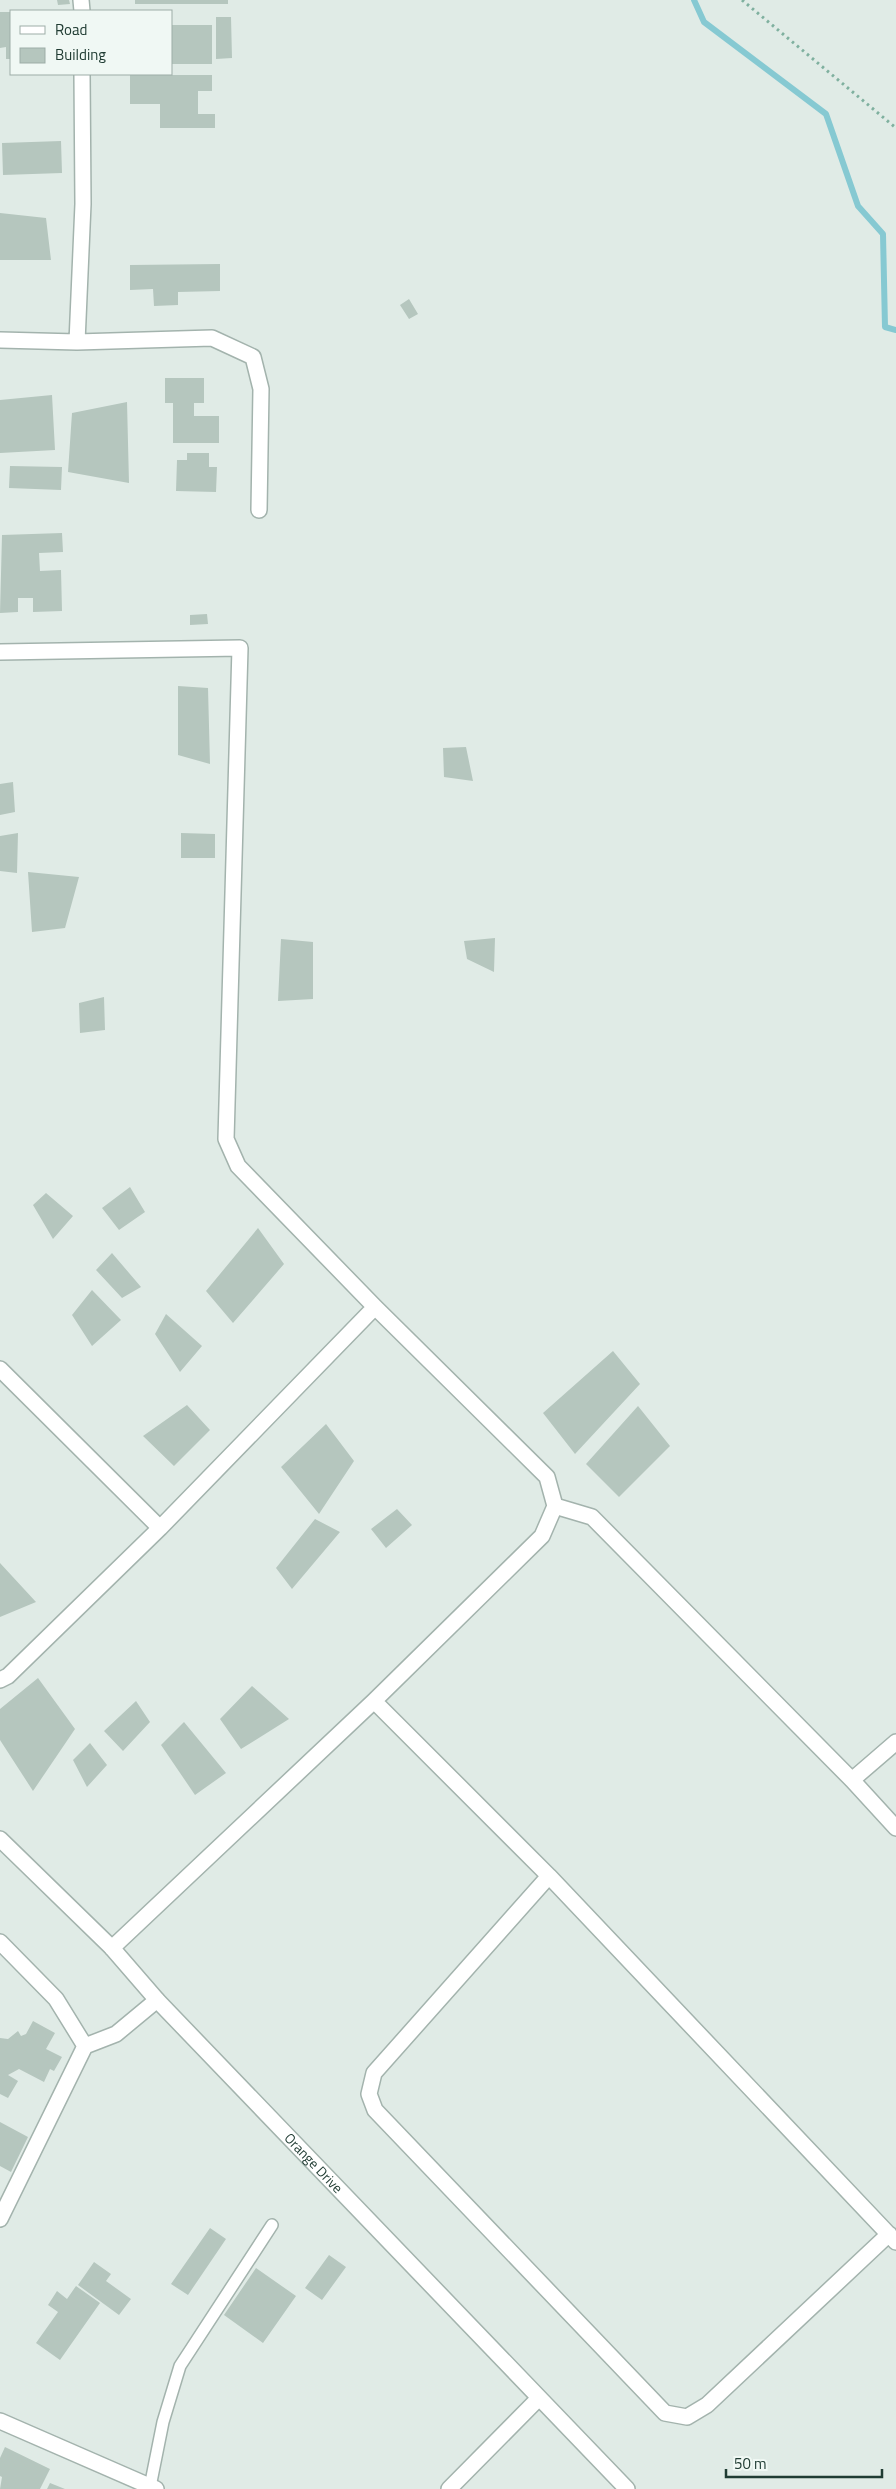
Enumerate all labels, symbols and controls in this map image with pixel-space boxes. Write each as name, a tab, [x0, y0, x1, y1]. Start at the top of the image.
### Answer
legend	[10, 10, 172, 75]
text: Road	[55, 18, 87, 41]
text: Building	[55, 43, 106, 66]
street label: Orange Drive	[280, 2128, 348, 2197]
scale bar	[726, 2446, 882, 2478]
text: 50 m	[734, 2452, 767, 2475]

